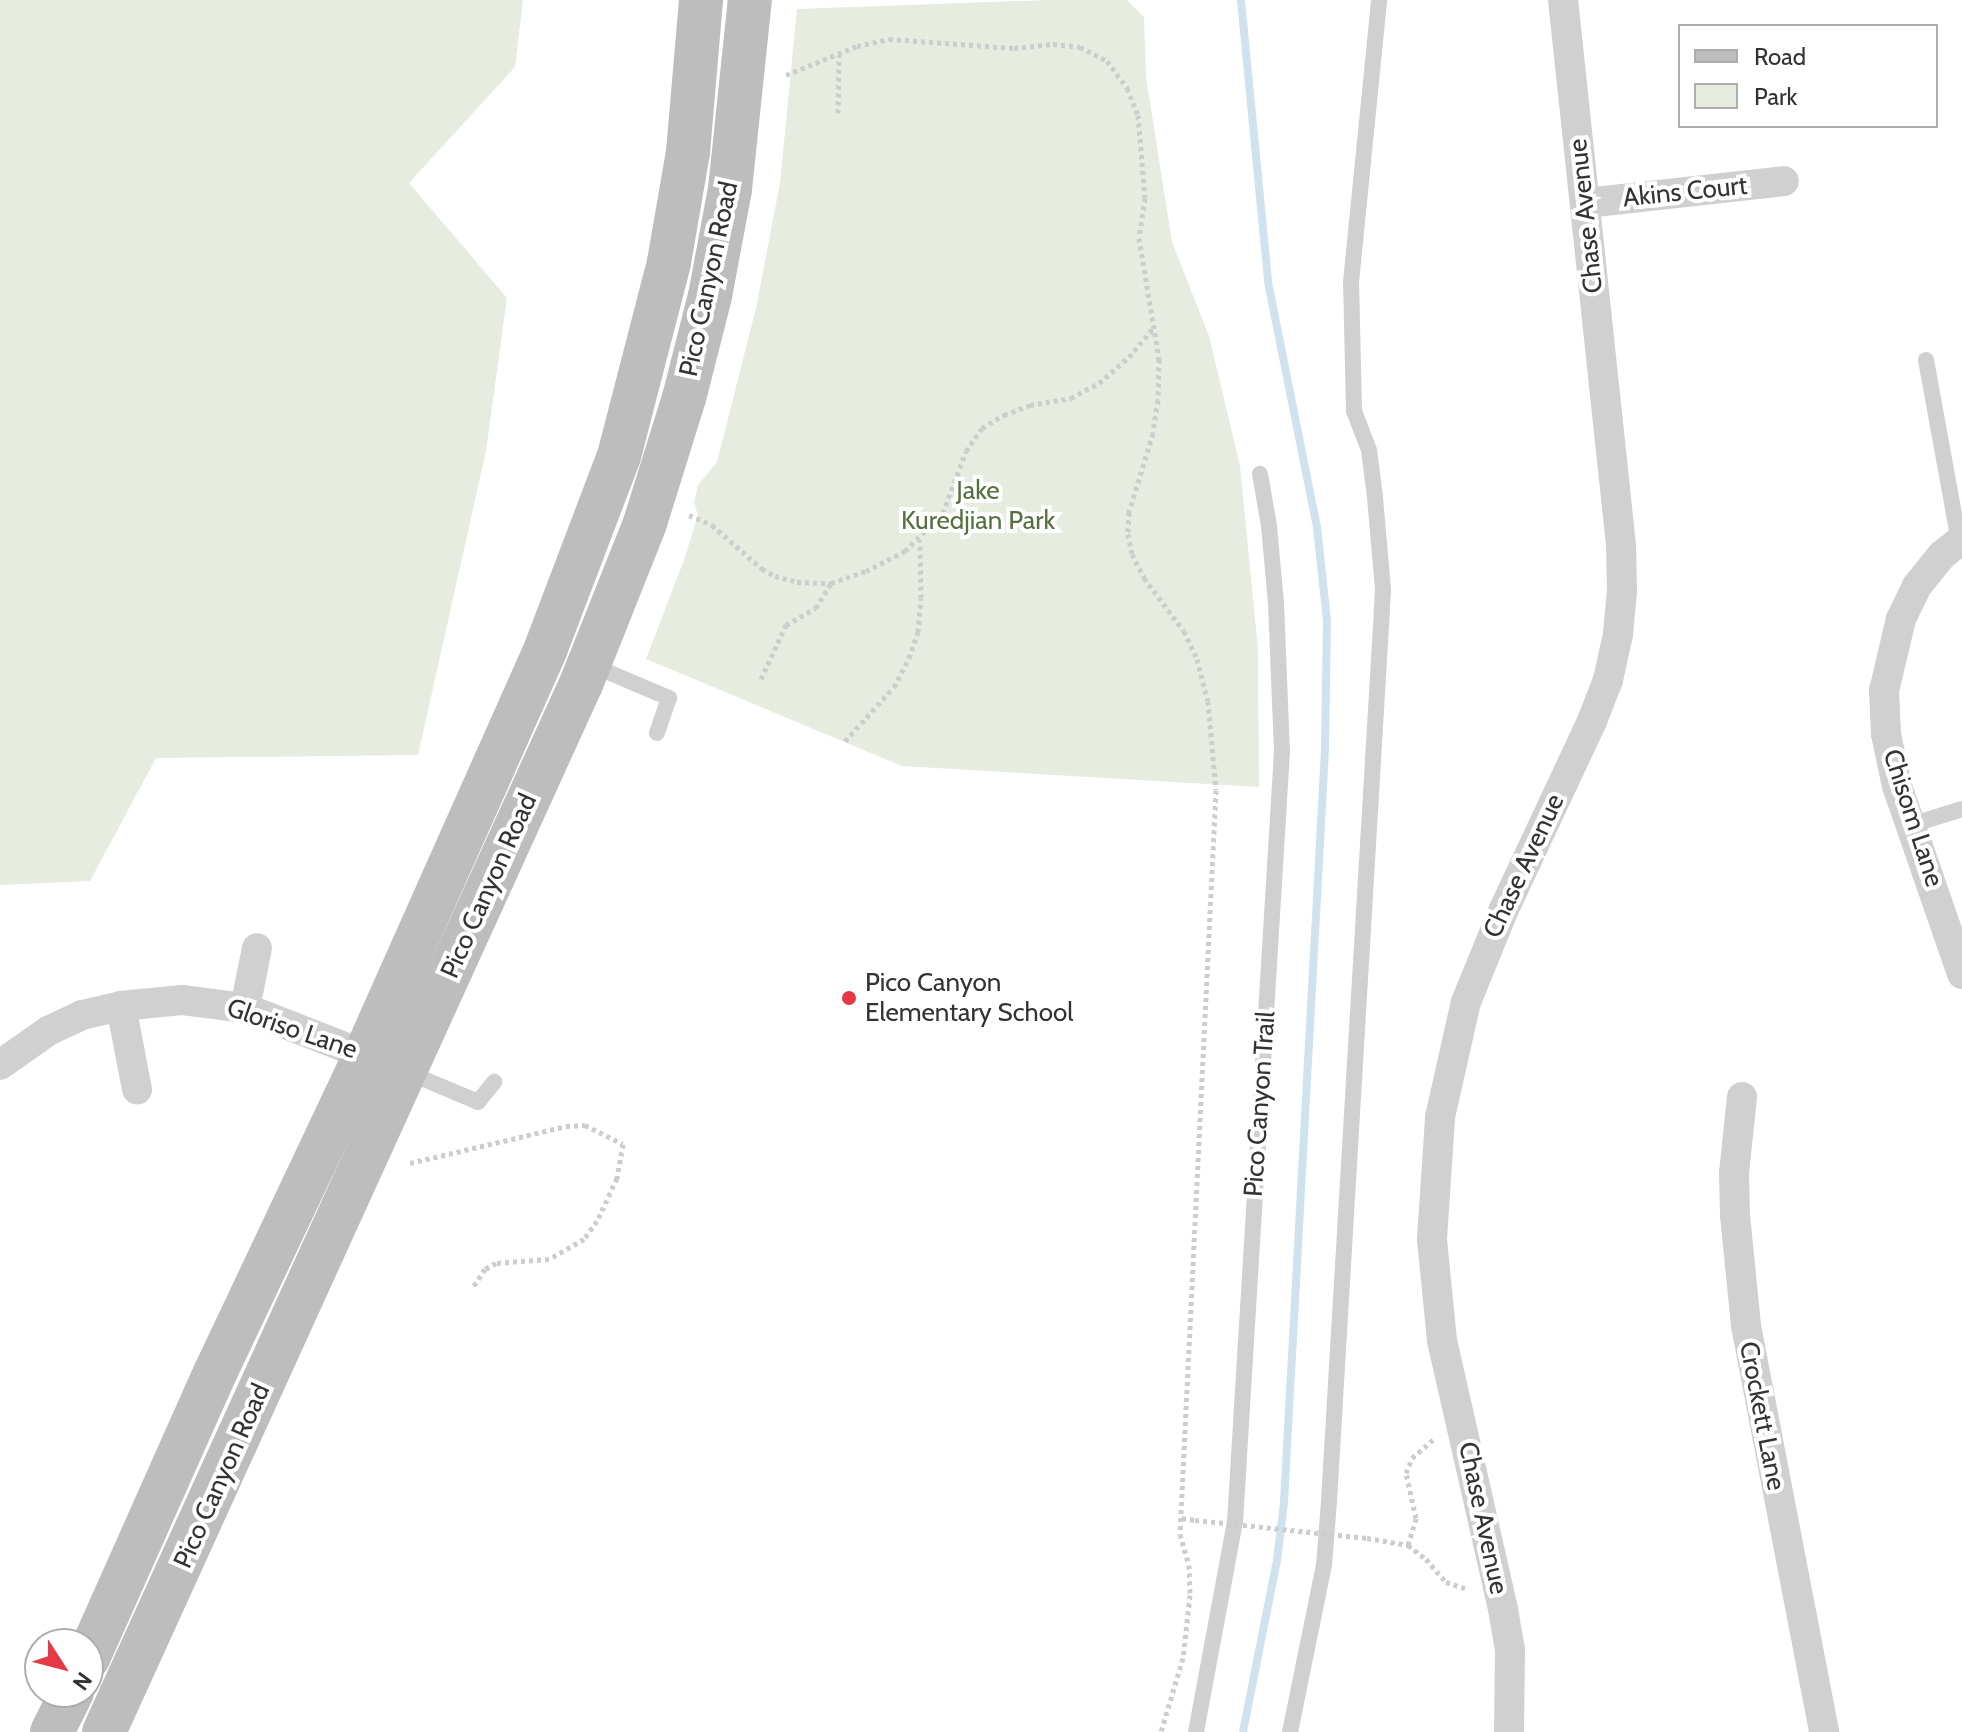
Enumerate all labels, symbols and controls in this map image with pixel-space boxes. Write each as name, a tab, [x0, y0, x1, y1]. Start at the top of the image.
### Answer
legend	[1678, 24, 1938, 128]
text: Road	[1754, 42, 1806, 71]
text: Park	[1754, 82, 1797, 111]
street label: Chase Avenue	[1562, 137, 1610, 295]
street label: Akins Court	[1621, 170, 1749, 214]
street label: Pico Canyon Road	[673, 179, 745, 379]
park label: Jake Kuredjian Park	[901, 475, 1055, 536]
street label: Chisom Lane	[1876, 745, 1950, 891]
street label: Pico Canyon Road	[434, 789, 544, 983]
street label: Chase Avenue	[1477, 789, 1571, 943]
place label: Pico Canyon Elementary School	[865, 967, 1073, 1028]
marker: Pico Canyon Elementary School	[840, 989, 858, 1007]
street label: Gloriso Lane	[223, 992, 361, 1066]
street label: Pico Canyon Trail	[1238, 1010, 1282, 1198]
street label: Crockett Lane	[1732, 1339, 1792, 1493]
street label: Pico Canyon Road	[167, 1379, 277, 1573]
street label: Chase Avenue	[1452, 1439, 1514, 1597]
north arrow	[24, 1628, 104, 1708]
text: N	[67, 1667, 98, 1695]

